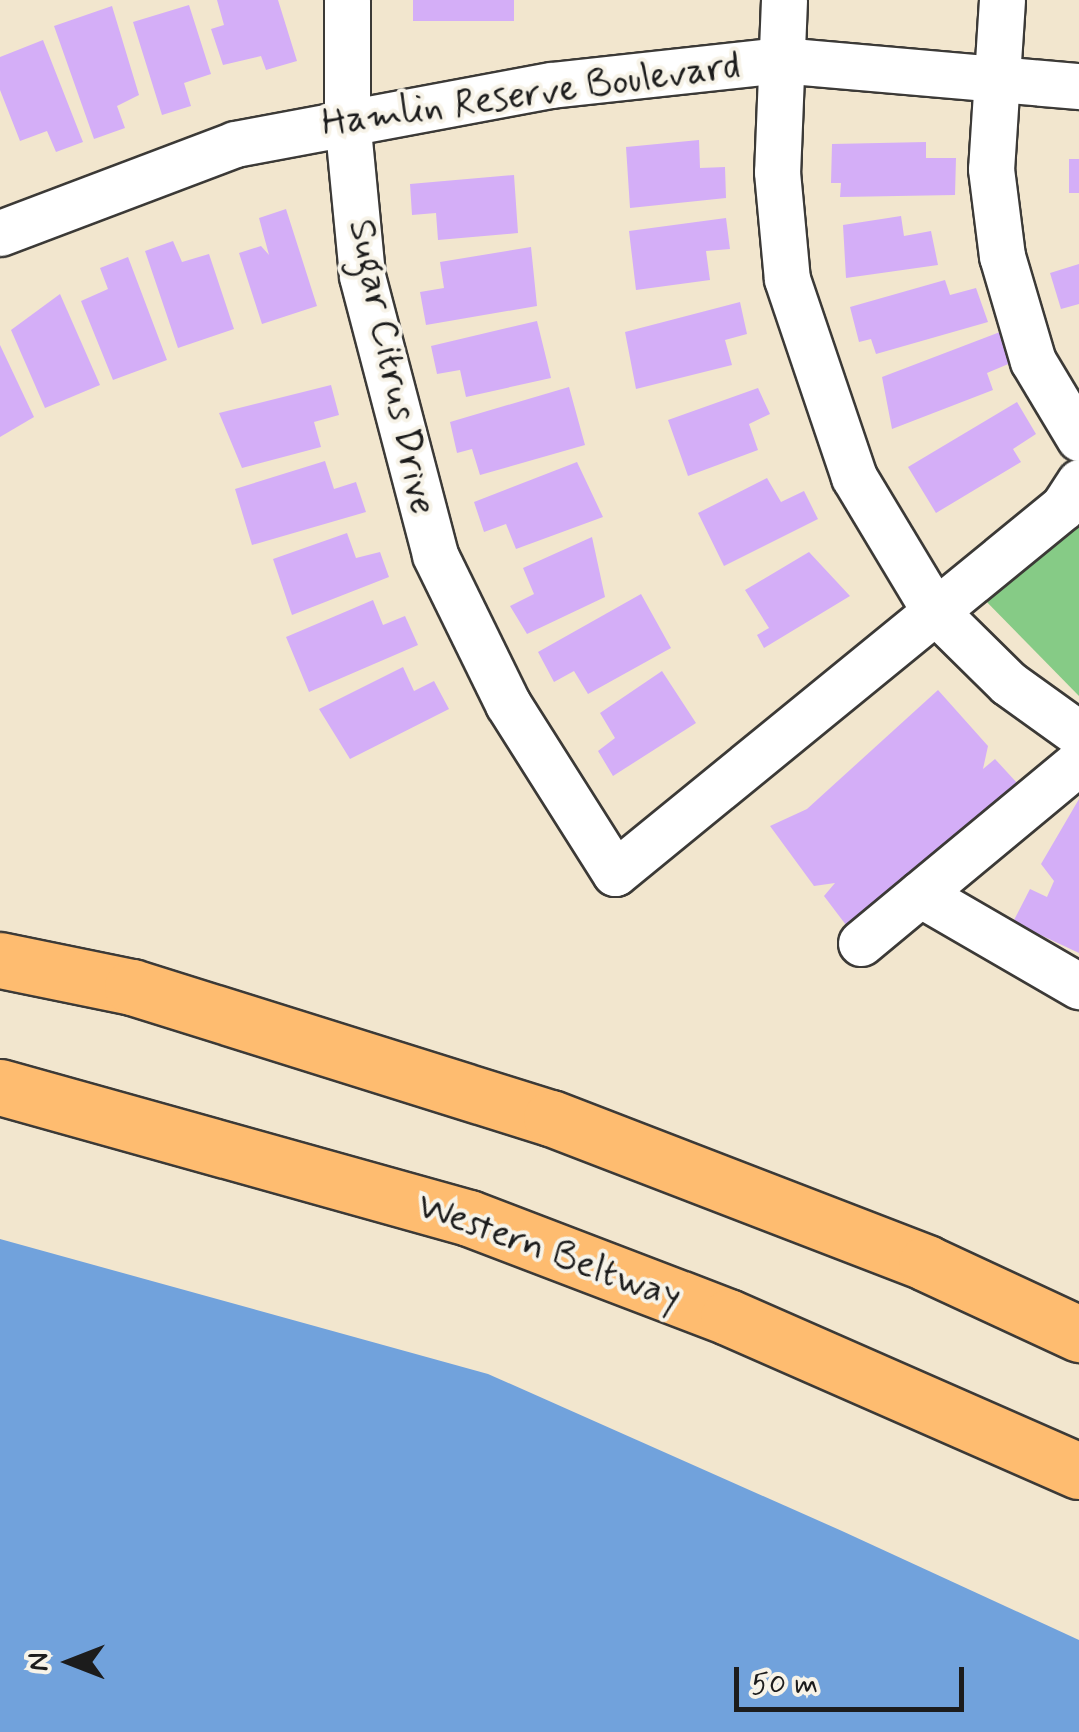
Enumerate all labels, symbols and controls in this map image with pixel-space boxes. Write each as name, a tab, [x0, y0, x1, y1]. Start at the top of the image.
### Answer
street label: Hamlin Reserve Boulevard	[319, 43, 743, 147]
street label: Sugar Citrus Drive	[338, 219, 444, 515]
street label: Western Beltway	[411, 1183, 687, 1321]
north arrow	[20, 1612, 120, 1712]
scale bar	[739, 1647, 969, 1709]
text: N	[21, 1653, 58, 1671]
text: 50 m	[751, 1665, 818, 1704]

